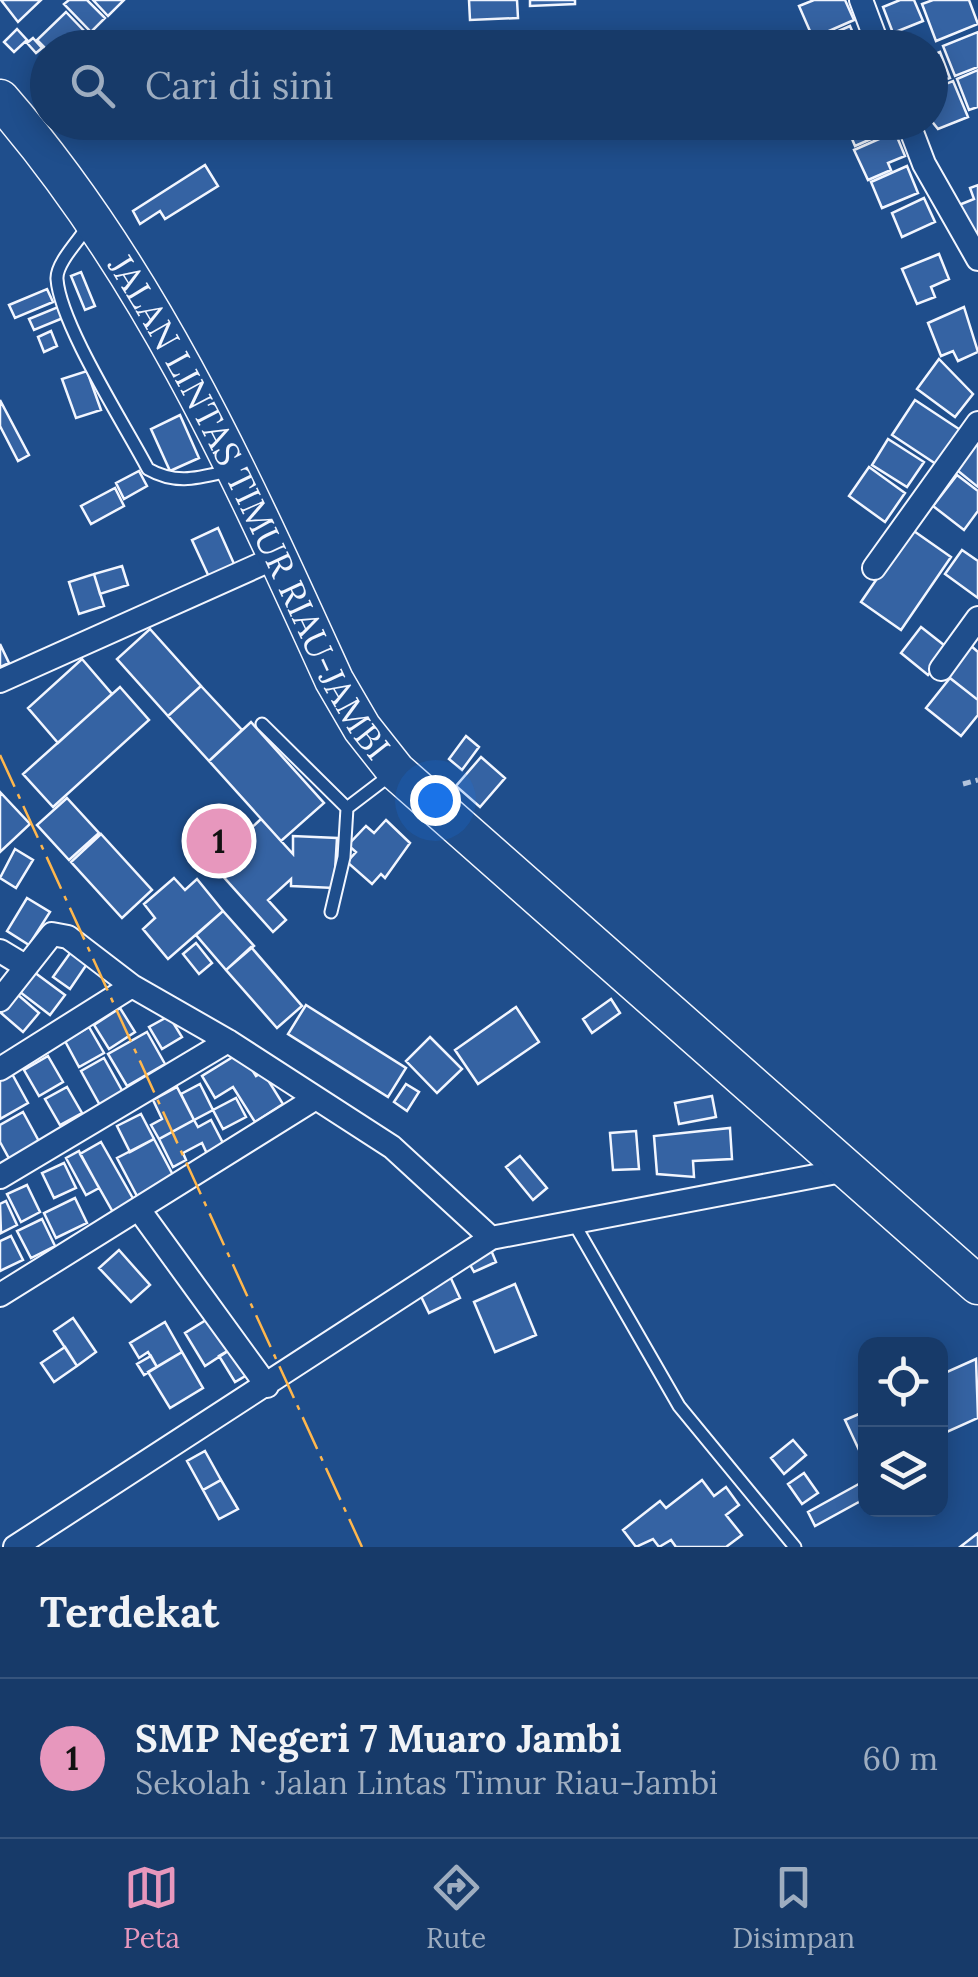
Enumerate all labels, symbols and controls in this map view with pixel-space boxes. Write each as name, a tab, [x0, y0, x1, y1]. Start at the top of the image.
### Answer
search box	[30, 30, 948, 140]
icon: search	[65, 58, 120, 113]
text: Cari di sini	[145, 61, 334, 109]
street label: JALAN LINTAS TIMUR RIAU-JAMBI	[98, 245, 401, 768]
your location	[410, 775, 461, 826]
pin: 1	[186, 804, 252, 878]
map controls	[858, 1337, 948, 1517]
button: locate	[858, 1337, 948, 1427]
button: layers	[858, 1427, 948, 1517]
text: Terdekat	[40, 1585, 219, 1639]
text: SMP Negeri 7 Muaro Jambi	[135, 1714, 622, 1762]
text: 1	[66, 1738, 79, 1779]
text: 60 m	[863, 1738, 938, 1779]
text: Sekolah · Jalan Lintas Timur Riau-Jambi	[135, 1762, 718, 1803]
tab: Peta	[123, 1860, 180, 1956]
tab: Rute	[426, 1860, 486, 1956]
tab: Disimpan	[732, 1860, 855, 1956]

